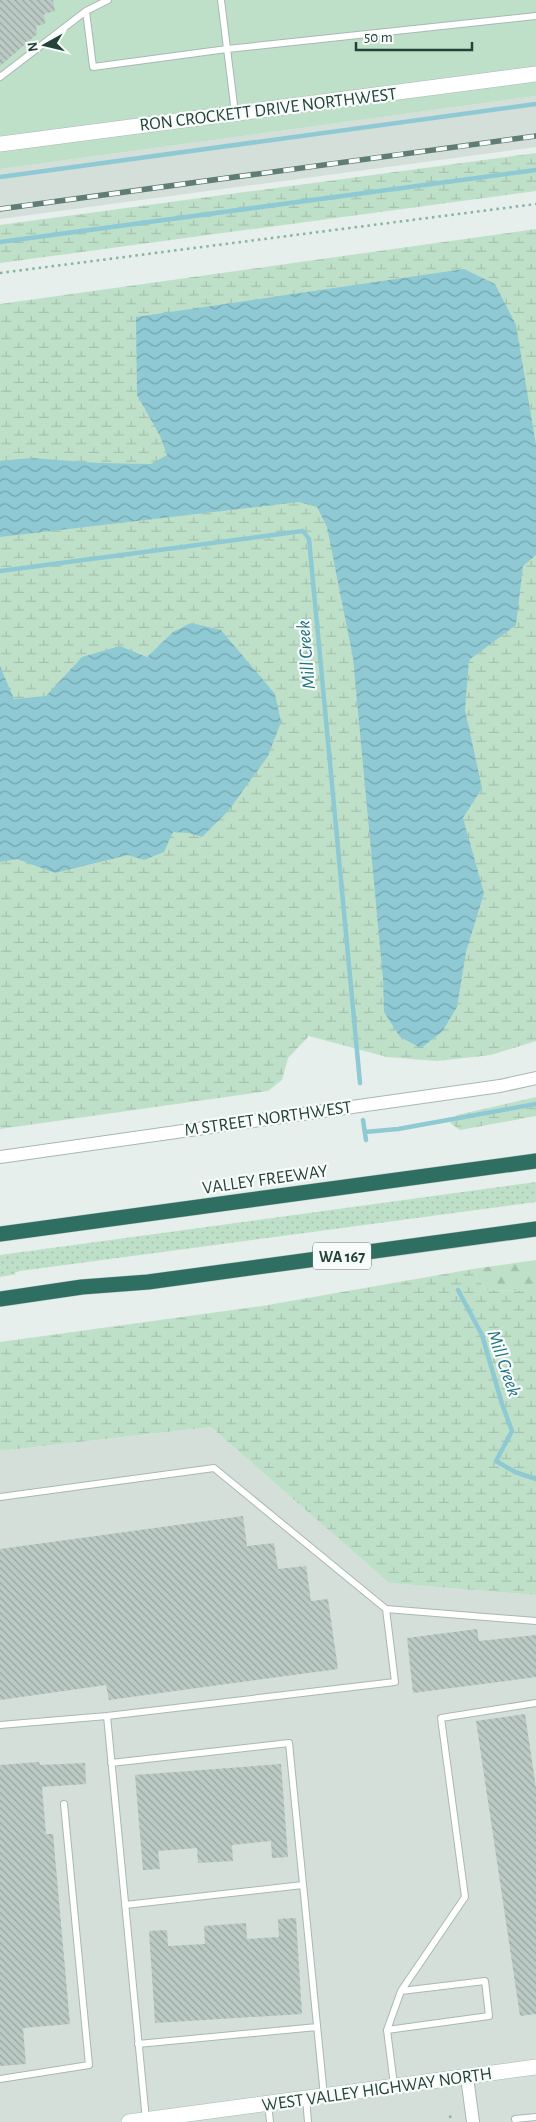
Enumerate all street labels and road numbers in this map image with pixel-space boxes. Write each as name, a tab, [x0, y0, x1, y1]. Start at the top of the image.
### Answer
street label: RON CROCKETT DRIVE NORTHWEST	[139, 85, 398, 135]
street label: M STREET NORTHWEST	[183, 1098, 353, 1140]
street label: VALLEY FREEWAY	[201, 1162, 329, 1198]
road number: WA 167	[313, 1242, 371, 1270]
street label: WEST VALLEY HIGHWAY NORTH	[261, 2065, 493, 2115]

